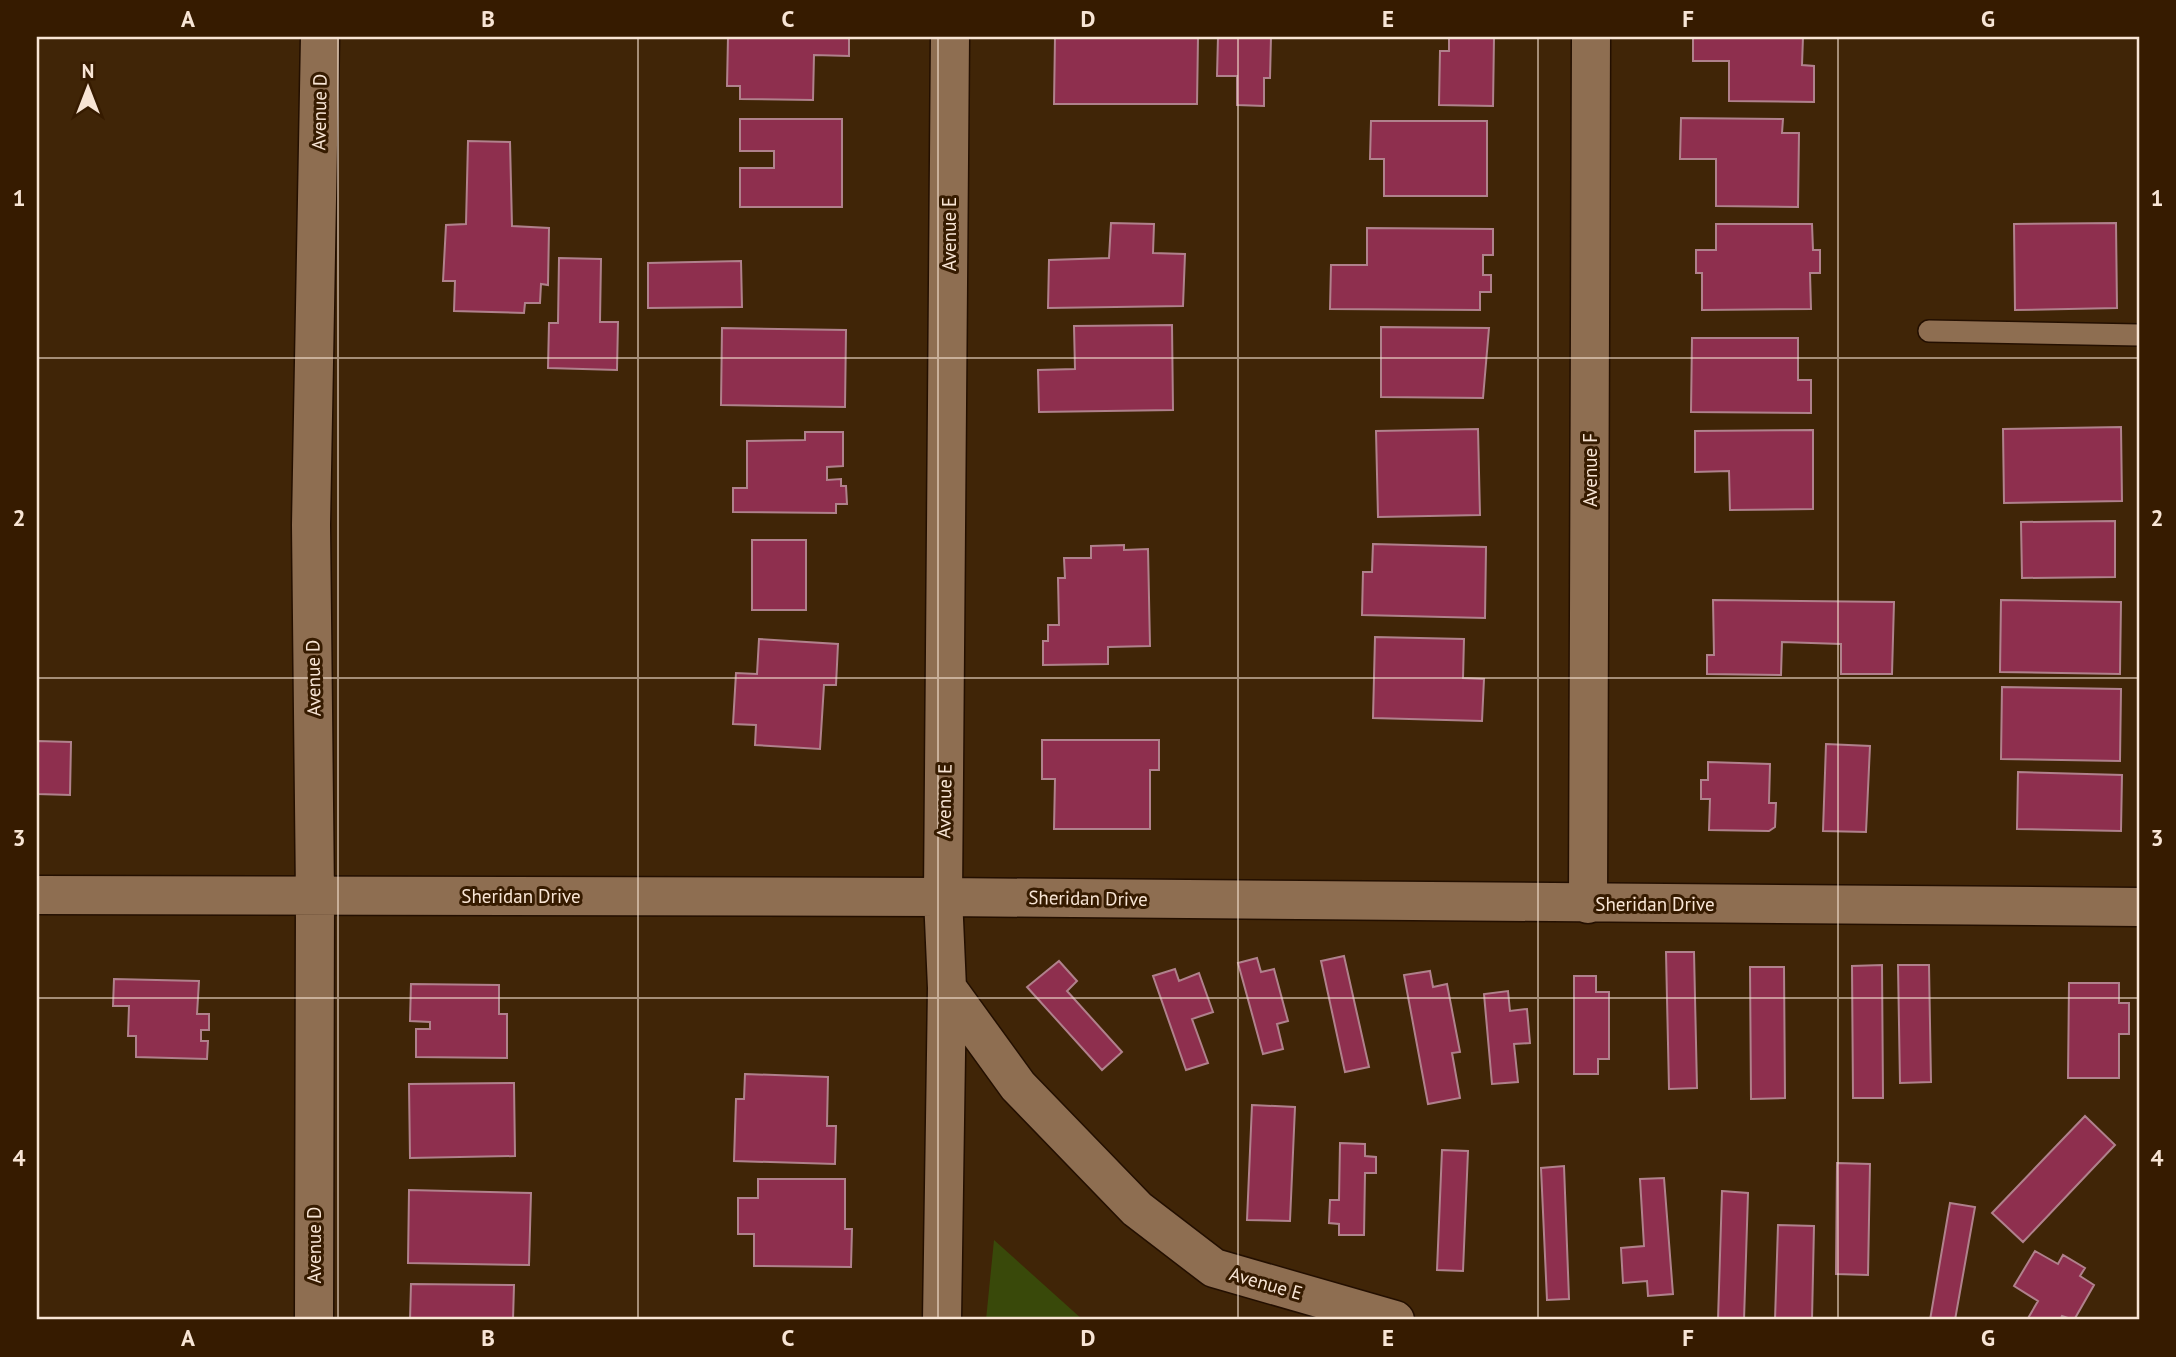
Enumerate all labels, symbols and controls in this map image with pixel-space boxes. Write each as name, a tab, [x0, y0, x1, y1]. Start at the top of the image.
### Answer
text: A	[181, 4, 195, 33]
text: B	[481, 4, 495, 33]
text: C	[782, 4, 795, 33]
text: D	[1081, 4, 1095, 33]
text: E	[1382, 4, 1394, 33]
text: F	[1682, 4, 1694, 33]
text: G	[1981, 4, 1995, 33]
north arrow	[52, 52, 122, 122]
text: N	[82, 59, 94, 83]
street label: Avenue D	[306, 73, 332, 151]
text: 1	[12, 183, 26, 212]
text: 1	[2150, 183, 2164, 212]
street label: Avenue E	[937, 197, 961, 271]
street label: Avenue F	[1578, 433, 1602, 507]
text: 2	[12, 503, 26, 532]
text: 2	[2150, 503, 2164, 532]
street label: Avenue D	[300, 639, 326, 717]
street label: Avenue E	[931, 763, 957, 839]
text: 3	[12, 823, 26, 852]
text: 3	[2150, 823, 2164, 852]
street label: Sheridan Drive	[461, 884, 581, 908]
street label: Sheridan Drive	[1028, 885, 1148, 911]
street label: Sheridan Drive	[1595, 892, 1715, 916]
text: 4	[12, 1143, 26, 1172]
text: 4	[2150, 1143, 2164, 1172]
street label: Avenue D	[302, 1207, 326, 1283]
street label: Avenue E	[1227, 1261, 1305, 1305]
text: A	[181, 1323, 195, 1352]
text: B	[481, 1323, 495, 1352]
text: C	[782, 1323, 795, 1352]
text: D	[1081, 1323, 1095, 1352]
text: E	[1382, 1323, 1394, 1352]
text: F	[1682, 1323, 1694, 1352]
text: G	[1981, 1323, 1995, 1352]

